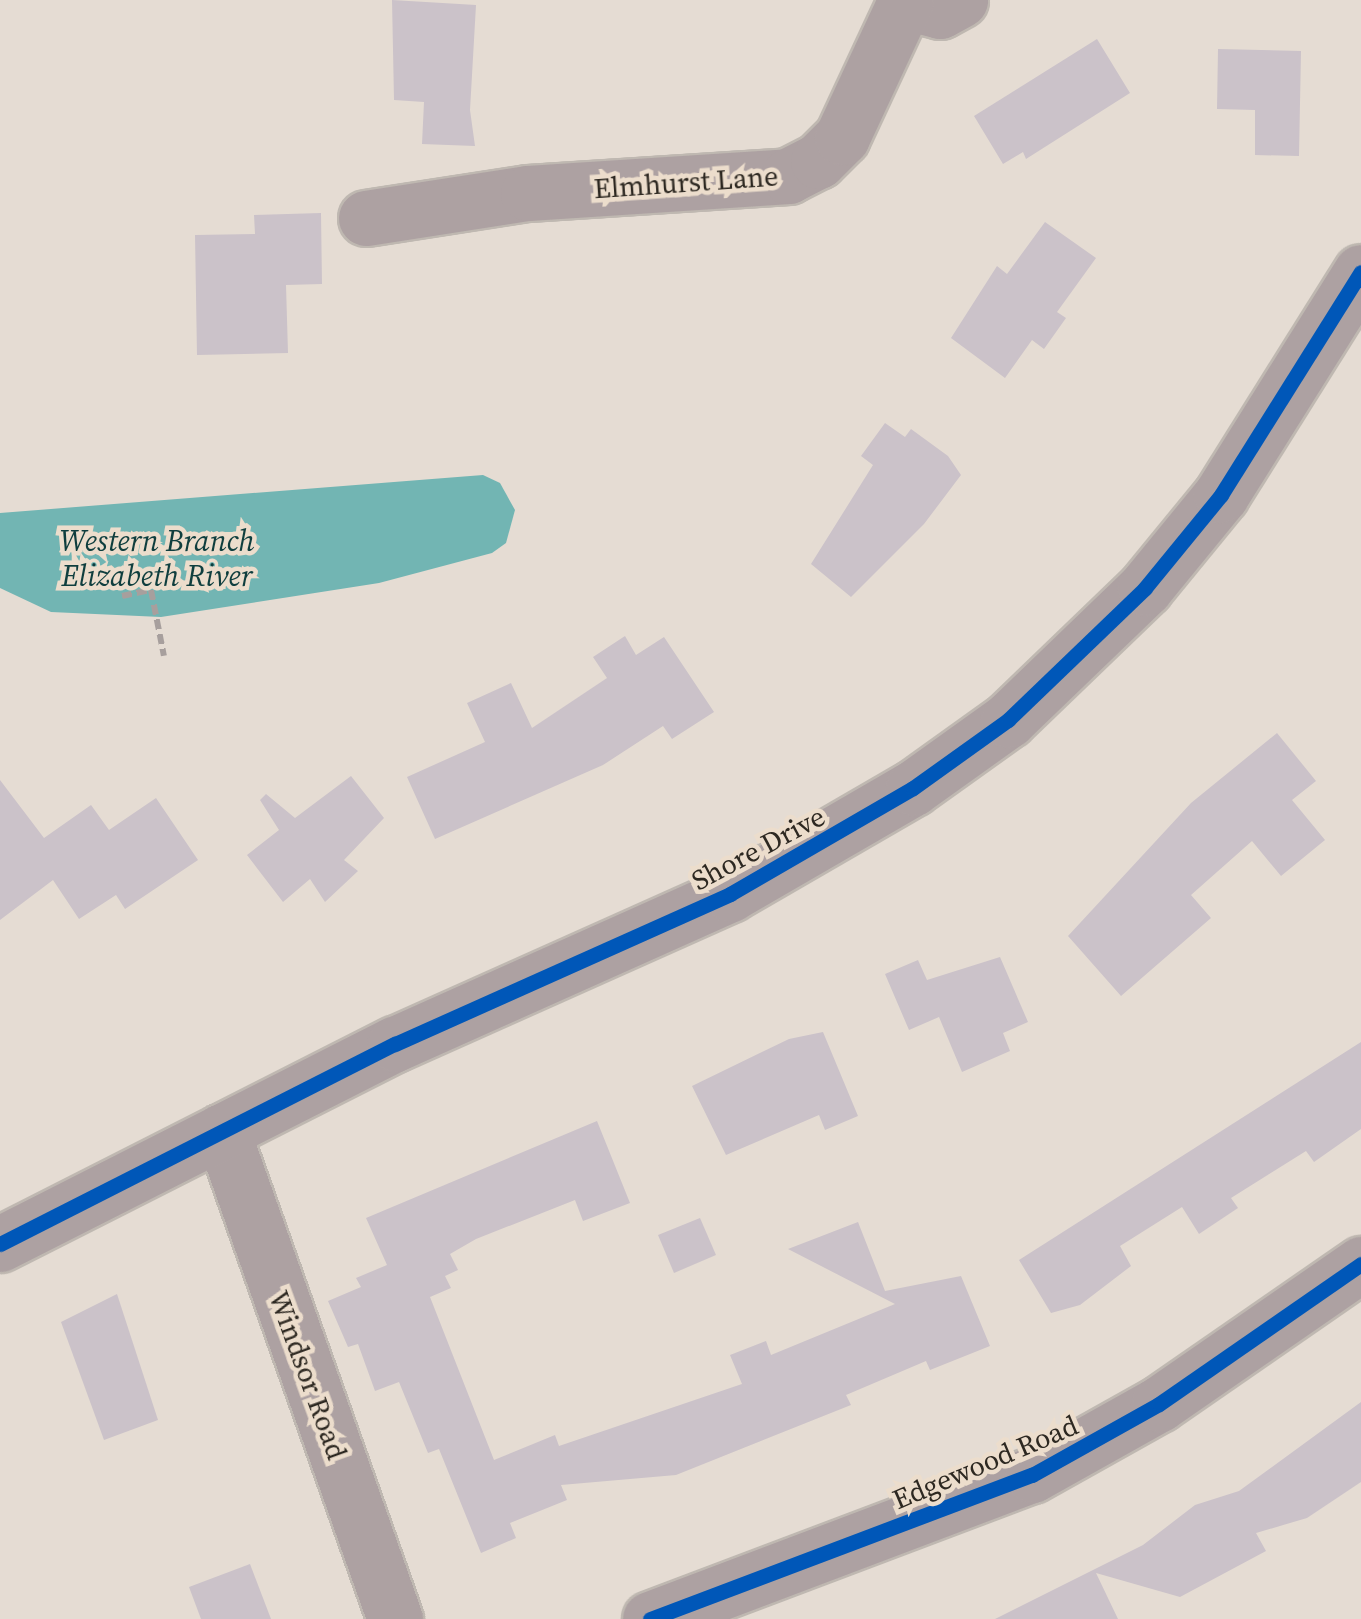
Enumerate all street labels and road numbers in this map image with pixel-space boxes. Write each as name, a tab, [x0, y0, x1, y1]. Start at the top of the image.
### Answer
street label: Elmhurst Lane	[593, 159, 779, 205]
street label: Shore Drive	[686, 799, 830, 897]
street label: Windsor Road	[262, 1286, 354, 1464]
street label: Edgewood Road	[887, 1408, 1083, 1516]

